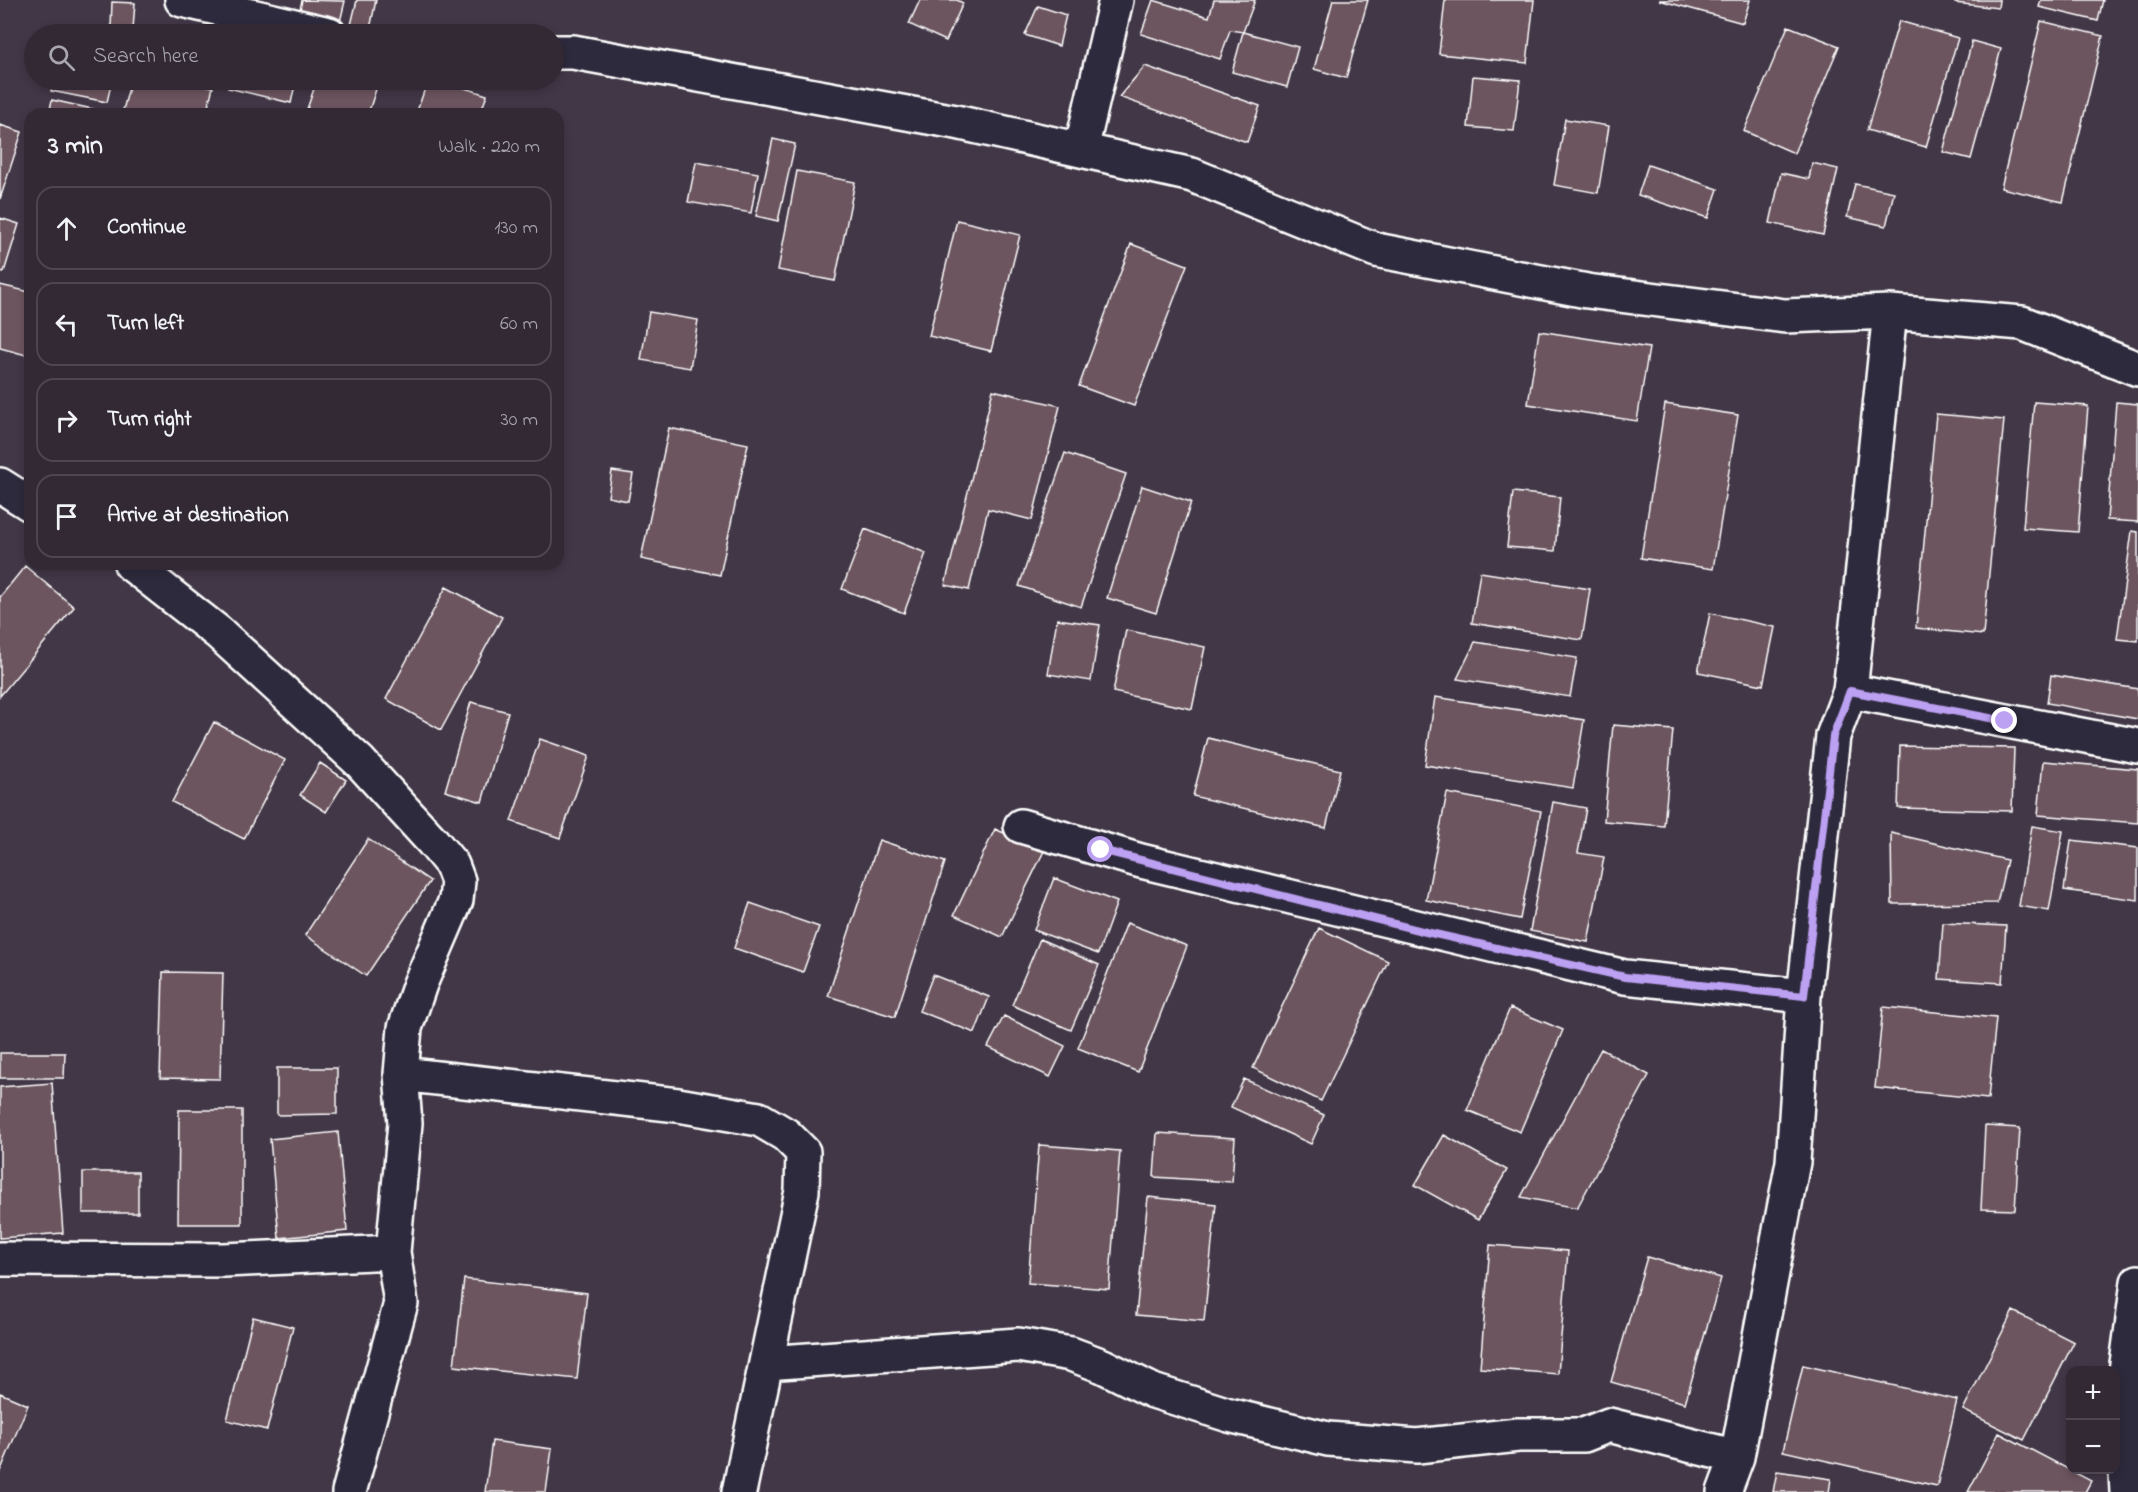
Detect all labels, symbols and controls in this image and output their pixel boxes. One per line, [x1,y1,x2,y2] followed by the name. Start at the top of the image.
[24,24,564,90] search box
[45,41,78,74] icon: search
[93,41,198,73] text: Search here
[48,128,103,166] text: 3 min
[438,133,540,162] text: Walk · 220 m
[50,212,83,245] icon: ahead
[107,212,186,244] text: Continue
[494,214,538,243] text: 130 m
[50,308,83,341] icon: left
[107,308,184,340] text: Turn left
[500,310,538,339] text: 60 m
[50,404,83,437] icon: right
[107,404,192,436] text: Turn right
[501,406,538,435] text: 30 m
[50,500,83,533] icon: arrive
[107,500,289,532] text: Arrive at destination
[1991,707,2017,733] route end
[1087,836,1113,862] route start
[2066,1366,2120,1474] map controls
[2066,1366,2120,1420] button: +
[2066,1420,2120,1474] button: −

